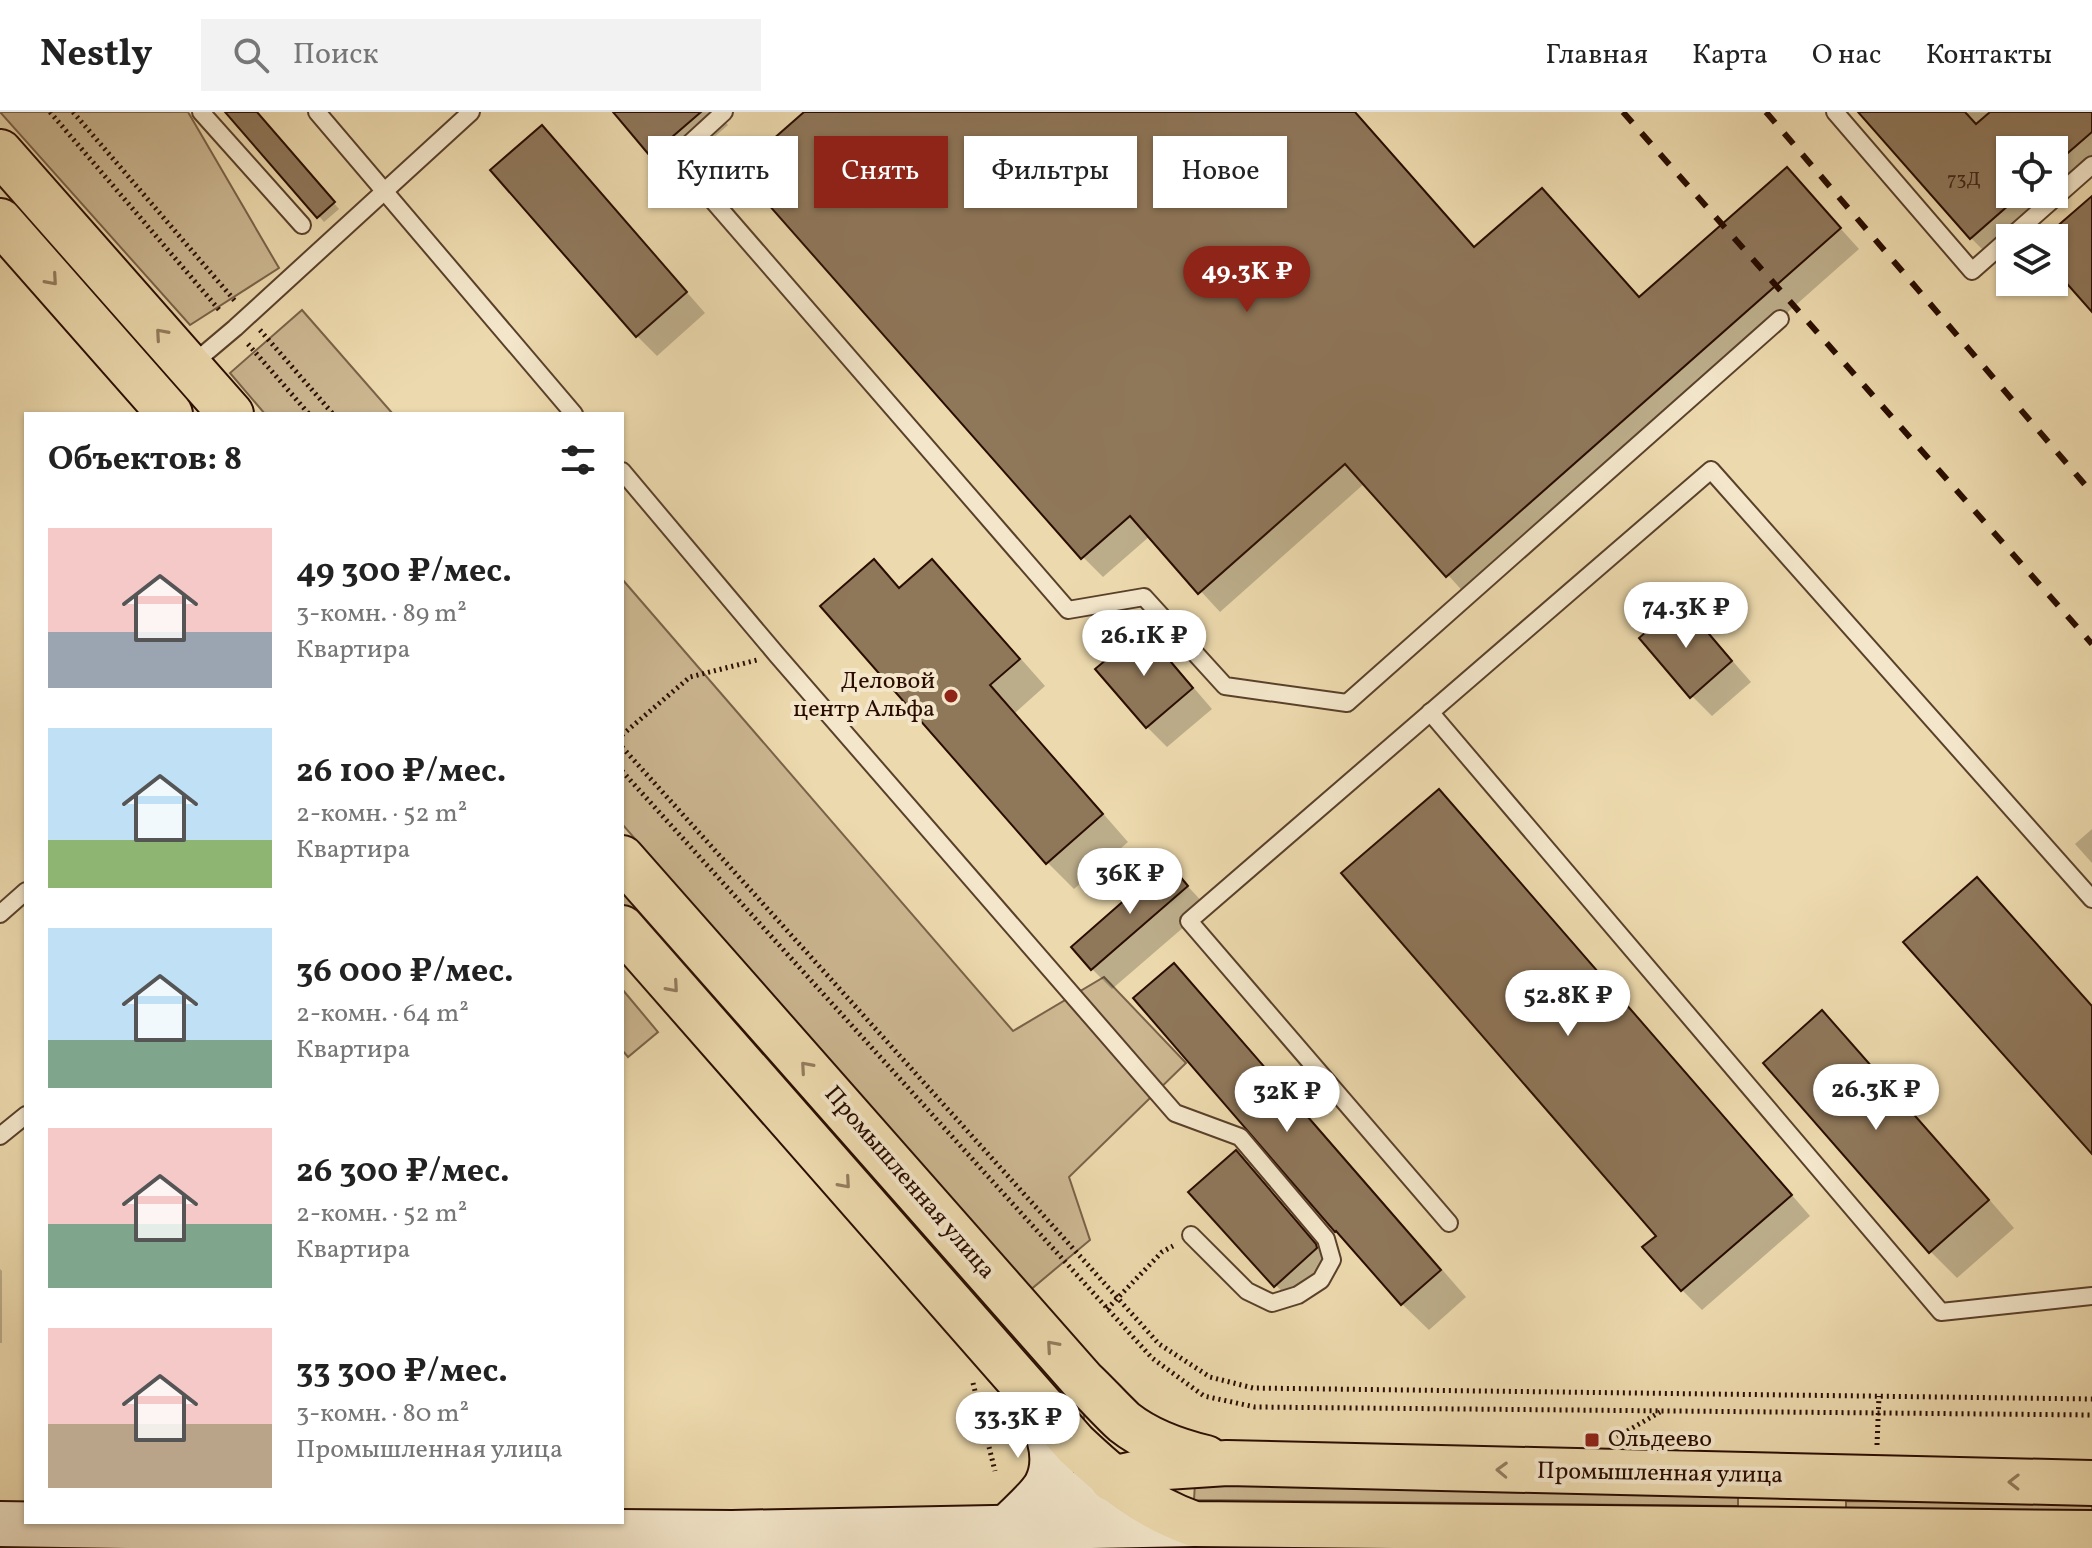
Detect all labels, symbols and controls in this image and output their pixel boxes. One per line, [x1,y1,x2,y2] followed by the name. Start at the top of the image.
[201,19,761,91] search box
[40,29,153,82] text: Nestly
[229,33,273,77] icon: search
[293,34,379,76] text: Поиск
[1546,36,1648,75] text: Главная
[1692,36,1768,75] text: Карта
[1812,36,1882,75] text: О нас
[1926,36,2052,75] text: Контакты
[648,136,798,208] chip: Купить
[814,136,948,208] chip: Снять
[964,136,1137,208] chip: Фильтры
[1153,136,1287,208] chip: Новое
[1996,136,2068,296] map controls
[1996,136,2068,208] button: locate
[1947,166,1981,194] house number: 73Д
[1996,224,2068,296] button: layers
[1173,246,1321,314] pin: 49.3K ₽
[1201,254,1293,290] text: 49.3K ₽
[42,270,56,285] one-way arrow
[156,329,170,344] one-way arrow
[48,437,242,484] text: Объектов: 8
[556,438,600,482] icon: filters
[296,549,512,596] text: 49 300 ₽/мес.
[112,560,208,656] icon: home
[1612,582,1760,650] pin: 74.3K ₽
[1642,590,1730,626] text: 74.3K ₽
[296,596,467,632] text: 3-комн. · 89 m²
[1070,610,1218,678] pin: 26.1K ₽
[1100,618,1188,654] text: 26.1K ₽
[296,632,410,668] text: Квартира
[793,665,935,727] place label: Деловой центр Альфа
[942,687,960,705] marker: Деловой центр Альфа
[296,749,507,796] text: 26 100 ₽/мес.
[112,760,208,856] icon: home
[296,796,467,832] text: 2-комн. · 52 m²
[296,832,410,868] text: Квартира
[1074,848,1186,916] pin: 36K ₽
[1095,856,1165,892] text: 36K ₽
[296,949,514,996] text: 36 000 ₽/мес.
[112,960,208,1056] icon: home
[1494,970,1642,1038] pin: 52.8K ₽
[664,978,678,993] one-way arrow
[1523,978,1613,1014] text: 52.8K ₽
[296,996,469,1032] text: 2-комн. · 64 m²
[296,1032,410,1068] text: Квартира
[801,1061,816,1076] one-way arrow
[1802,1064,1950,1132] pin: 26.3K ₽
[1231,1066,1343,1134] pin: 32K ₽
[1831,1072,1921,1108] text: 26.3K ₽
[1253,1074,1321,1110] text: 32K ₽
[815,1079,1003,1287] street label: Промышленная улица
[296,1149,510,1196] text: 26 300 ₽/мес.
[112,1160,208,1256] icon: home
[835,1173,849,1188] one-way arrow
[296,1196,467,1232] text: 2-комн. · 52 m²
[296,1232,410,1268] text: Квартира
[1047,1340,1062,1355] one-way arrow
[296,1349,508,1396] text: 33 300 ₽/мес.
[112,1360,208,1456] icon: home
[944,1392,1092,1460] pin: 33.3K ₽
[296,1396,469,1432] text: 3-комн. · 80 m²
[974,1400,1062,1436] text: 33.3K ₽
[1608,1423,1712,1457] place label: Ольдеево
[1583,1431,1601,1449] marker: Ольдеево
[296,1432,563,1468] text: Промышленная улица
[1537,1455,1783,1493] street label: Промышленная улица
[1495,1461,1508,1478] one-way arrow
[2007,1473,2020,1490] one-way arrow

